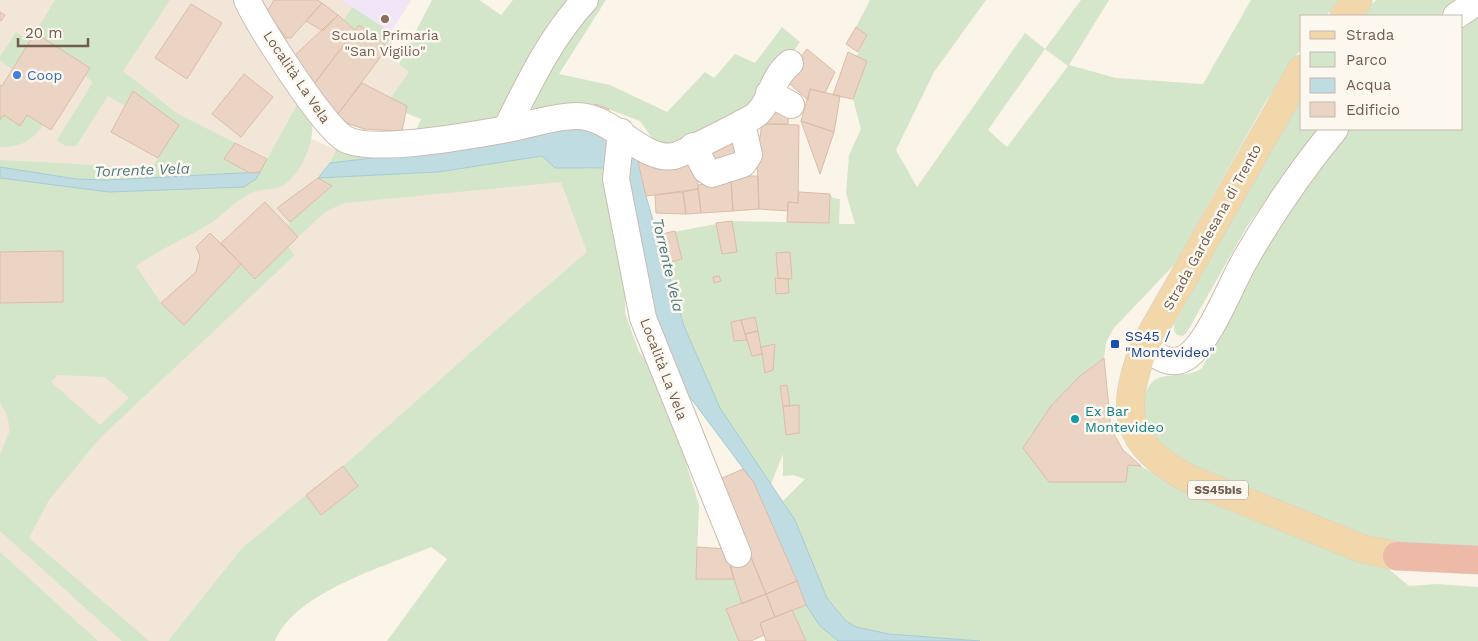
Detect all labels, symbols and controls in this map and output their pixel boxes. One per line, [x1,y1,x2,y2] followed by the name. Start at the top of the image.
[379,13,391,25] marker: Scuola Primaria "San Vigilio"
[18,15,88,47] scale bar
[1300,15,1463,130] legend
[25,24,63,42] text: 20 m
[1346,26,1395,44] text: Strada
[331,27,439,59] place label: Scuola Primaria "San Vigilio"
[260,28,334,126] street label: Località La Vela
[1346,51,1387,69] text: Parco
[27,67,62,83] place label: Coop
[11,69,23,81] marker: Coop
[1346,76,1392,94] text: Acqua
[1346,101,1400,119] text: Edificio
[1160,141,1264,313] street label: Strada Gardesana di Trento
[94,159,190,181] water label: Torrente Vela
[648,216,688,314] water label: Torrente Vela
[637,316,691,422] street label: Località La Vela
[1125,328,1215,360] place label: SS45 / "Montevideo"
[1109,338,1121,350] marker: SS45 / "Montevideo"
[1085,403,1164,435] place label: Ex Bar Montevideo
[1069,413,1081,425] marker: Ex Bar Montevideo
[1188,480,1248,500] road number: SS45bis

